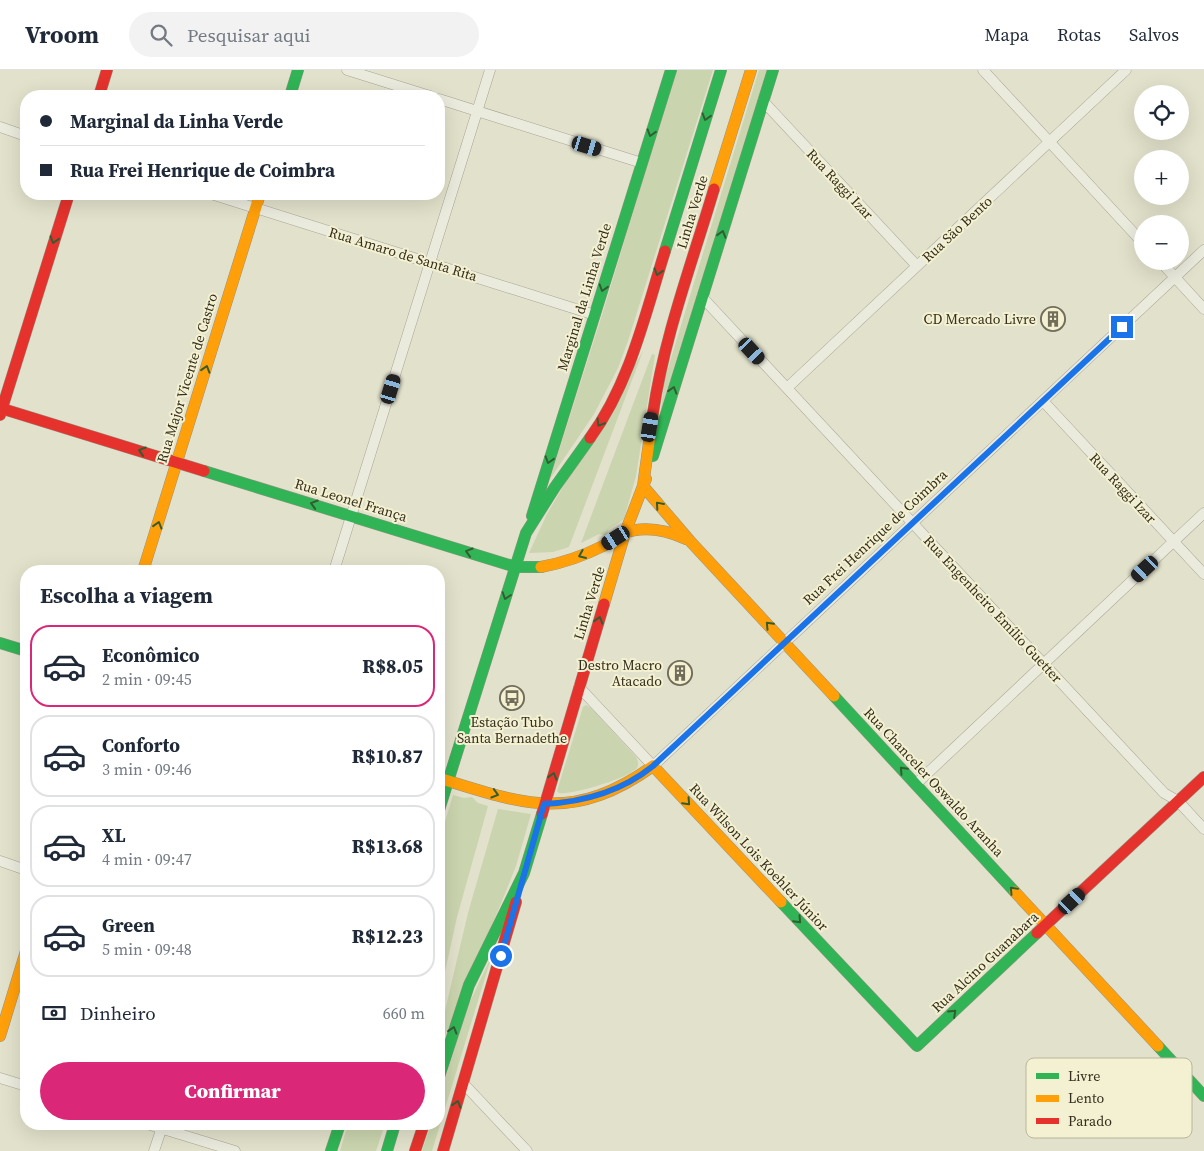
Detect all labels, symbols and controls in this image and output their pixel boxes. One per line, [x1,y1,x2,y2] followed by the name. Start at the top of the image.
[129,12,479,57] search box
[25,18,99,51] text: Vroom
[147,21,175,49] icon: search
[187,22,310,48] text: Pesquisar aqui
[985,22,1029,47] text: Mapa
[1057,22,1101,47] text: Rotas
[1129,22,1179,47] text: Salvos
[1134,85,1189,270] map controls
[1134,85,1189,140] button: locate
[70,108,283,134] text: Marginal da Linha Verde
[702,112,712,120] one-way arrow
[647,129,657,137] one-way arrow
[570,134,603,158] car
[802,144,878,224] street label: Rua Raggi Izar
[1134,150,1189,205] button: +
[70,157,335,183] text: Rua Frei Henrique de Coimbra
[671,173,713,251] street label: Linha Verde
[918,191,997,267] street label: Rua São Bento
[1134,215,1189,270] button: −
[552,221,616,373] street label: Marginal da Linha Verde
[326,222,480,286] street label: Rua Amaro de Santa Rita
[716,231,726,239] one-way arrow
[50,236,60,244] one-way arrow
[654,267,664,275] one-way arrow
[598,284,608,292] one-way arrow
[152,291,222,465] street label: Rua Major Vicente de Castro
[1040,306,1066,332] building icon: CD Mercado Livre
[924,309,1036,329] place label: CD Mercado Livre
[1111,316,1133,338] route end
[736,335,767,367] car
[200,366,210,374] one-way arrow
[379,372,402,406] car
[668,386,678,394] one-way arrow
[640,411,659,443] car
[597,418,607,427] one-way arrow
[138,447,146,457] one-way arrow
[1085,448,1161,528] street label: Rua Raggi Izar
[545,455,555,464] one-way arrow
[798,464,952,609] street label: Rua Frei Henrique de Coimbra
[292,473,411,527] street label: Rua Leonel França
[310,500,318,510] one-way arrow
[656,502,665,511] one-way arrow
[152,521,162,529] one-way arrow
[599,524,632,552] car
[919,531,1067,687] street label: Rua Engenheiro Emílio Guetter
[465,548,474,558] one-way arrow
[578,549,587,560] one-way arrow
[1128,553,1161,585] car
[568,564,610,642] street label: Linha Verde
[40,580,213,610] text: Escolha a viagem
[502,591,512,600] one-way arrow
[593,617,603,625] one-way arrow
[766,621,775,630] one-way arrow
[102,642,200,668] text: Econômico
[42,644,87,689] icon: car
[362,653,423,679] text: R$8.05
[578,655,662,691] place label: Destro Macro Atacado
[667,660,693,686] building icon: Destro Macro Atacado
[102,668,192,690] text: 2 min · 09:45
[499,685,525,711] bus stop icon: Estação Tubo Santa Bernadethe
[859,703,1009,862] street label: Rua Chanceler Oswaldo Aranha
[457,712,567,748] place label: Estação Tubo Santa Bernadethe
[102,732,180,758] text: Conforto
[42,734,87,779] icon: car
[352,743,423,769] text: R$10.87
[102,758,192,780] text: 3 min · 09:46
[900,766,909,775] one-way arrow
[547,772,557,781] one-way arrow
[685,779,833,935] street label: Rua Wilson Lois Koehler Júnior
[490,789,499,799] one-way arrow
[681,796,690,805] one-way arrow
[102,822,125,848] text: XL
[42,824,87,869] icon: car
[352,833,423,859] text: R$13.68
[102,848,192,870] text: 4 min · 09:47
[1055,885,1088,917] car
[1010,886,1019,895] one-way arrow
[927,906,1044,1017] street label: Rua Alcino Guanabara
[102,912,155,938] text: Green
[42,914,87,959] icon: car
[792,914,801,923] one-way arrow
[352,923,423,949] text: R$12.23
[102,938,192,960] text: 5 min · 09:48
[490,945,512,967] route start
[40,999,68,1027] icon: cash
[80,1000,156,1026] text: Dinheiro
[383,1002,425,1024] text: 660 m
[947,1010,956,1019] one-way arrow
[448,1027,458,1035] one-way arrow
[1026,1058,1192,1138] legend
[40,1062,425,1120] button: Confirmar
[1068,1066,1100,1086] text: Livre
[1068,1088,1104,1108] text: Lento
[451,1101,461,1109] one-way arrow
[1068,1111,1112,1131] text: Parado

